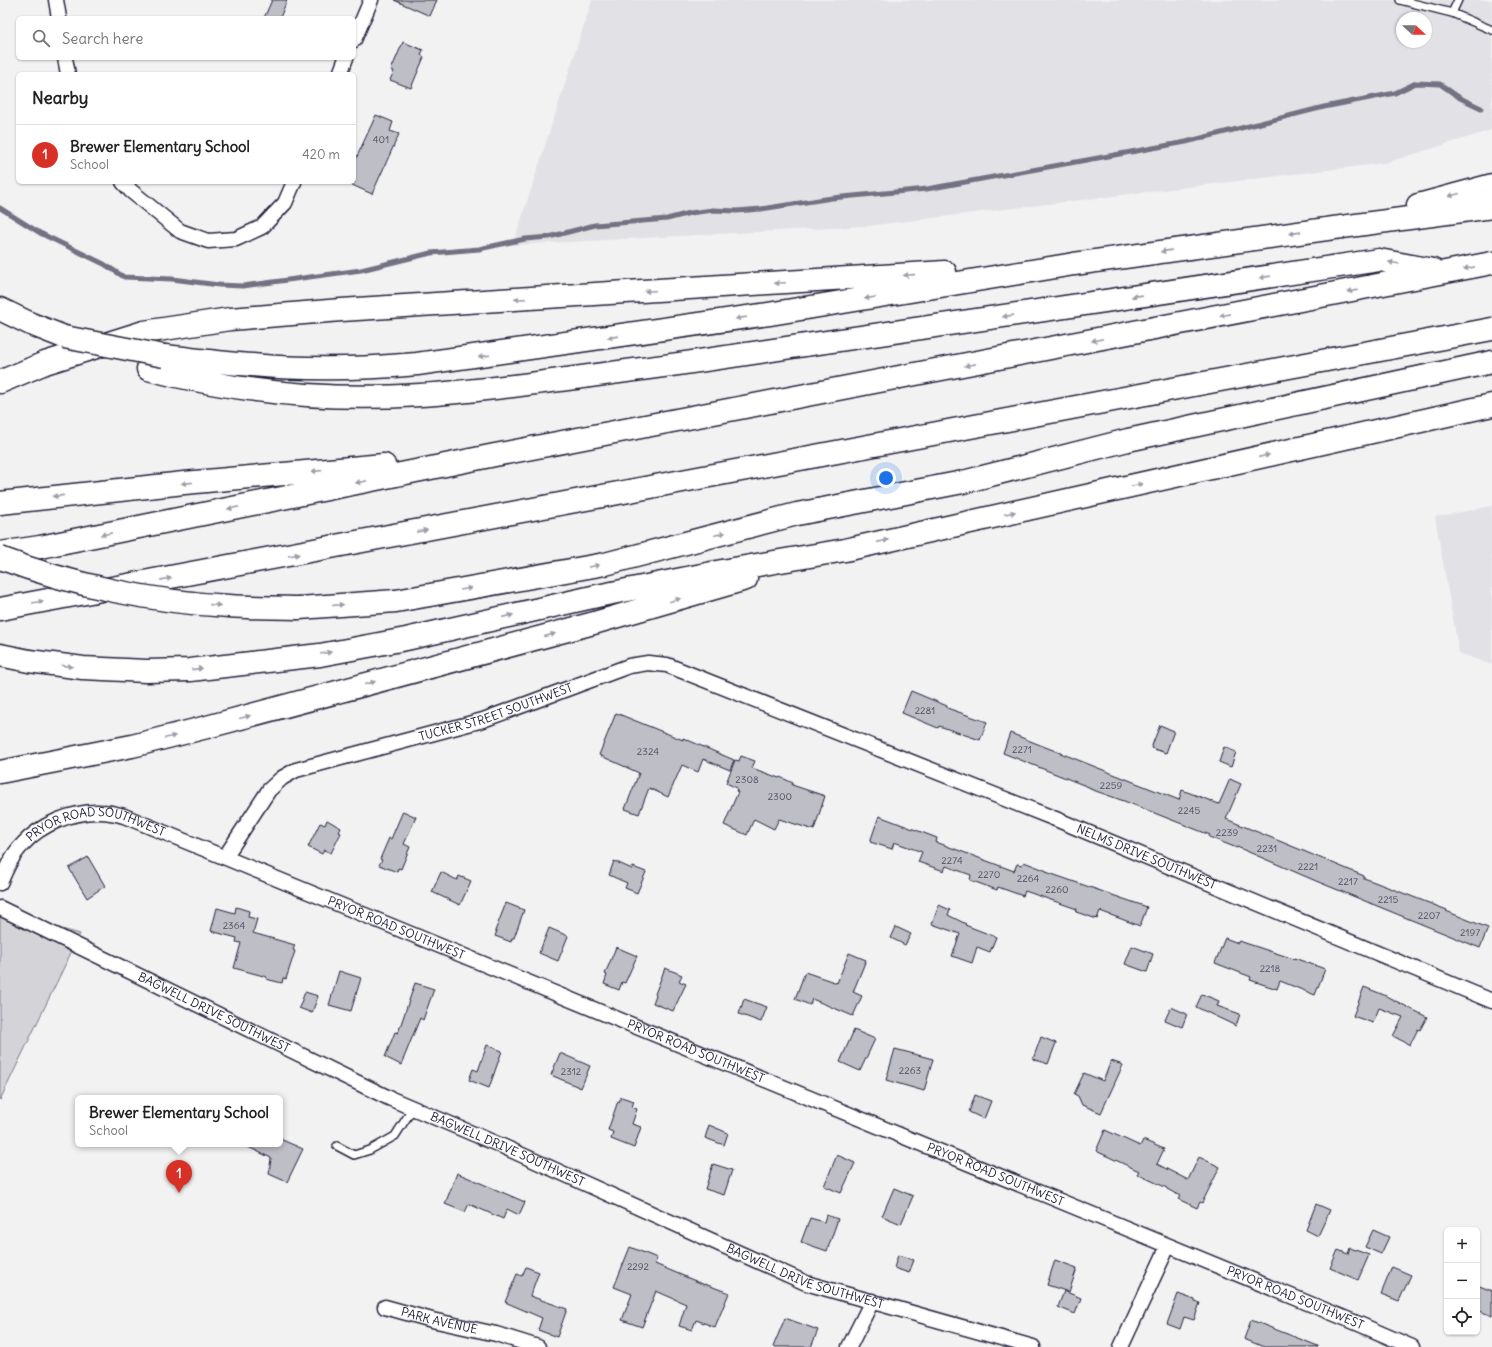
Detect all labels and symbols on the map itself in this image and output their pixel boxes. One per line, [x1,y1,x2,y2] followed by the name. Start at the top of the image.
[1396,12,1432,48] north arrow
[373,133,389,146] house number: 401
[1448,193,1461,199] one-way arrow
[1289,230,1301,236] one-way arrow
[1160,248,1172,254] one-way arrow
[1388,260,1400,266] one-way arrow
[1463,265,1475,271] one-way arrow
[903,271,915,278] one-way arrow
[1259,274,1271,280] one-way arrow
[774,280,786,287] one-way arrow
[644,288,656,295] one-way arrow
[1346,288,1359,294] one-way arrow
[1131,293,1143,299] one-way arrow
[864,295,876,301] one-way arrow
[514,296,526,303] one-way arrow
[1002,313,1014,319] one-way arrow
[1219,313,1231,319] one-way arrow
[735,315,747,321] one-way arrow
[607,334,619,340] one-way arrow
[1091,338,1103,344] one-way arrow
[478,353,490,359] one-way arrow
[964,362,976,368] one-way arrow
[1257,453,1270,459] one-way arrow
[311,468,323,475] one-way arrow
[876,468,896,488] your location
[181,480,193,486] one-way arrow
[354,480,367,486] one-way arrow
[1131,481,1143,487] one-way arrow
[52,493,64,499] one-way arrow
[227,505,239,511] one-way arrow
[1004,509,1016,515] one-way arrow
[416,528,428,534] one-way arrow
[100,531,112,537] one-way arrow
[715,531,727,537] one-way arrow
[877,538,889,544] one-way arrow
[288,552,300,558] one-way arrow
[588,562,601,568] one-way arrow
[160,576,172,582] one-way arrow
[460,586,473,592] one-way arrow
[669,597,681,603] one-way arrow
[32,599,44,605] one-way arrow
[209,602,221,609] one-way arrow
[332,602,344,609] one-way arrow
[502,613,515,619] one-way arrow
[544,632,556,638] one-way arrow
[320,650,332,656] one-way arrow
[61,663,73,669] one-way arrow
[191,666,203,672] one-way arrow
[364,680,377,686] one-way arrow
[417,680,575,744] street label: TUCKER STREET SOUTHWEST
[915,704,935,717] house number: 2281
[239,714,251,720] one-way arrow
[164,733,176,739] one-way arrow
[1012,743,1032,756] house number: 2271
[637,745,659,758] house number: 2324
[735,773,759,786] house number: 2308
[1100,779,1122,792] house number: 2259
[768,790,792,803] house number: 2300
[23,804,168,844] text: PRYOR ROAD SOUTHWEST
[1178,804,1200,817] house number: 2245
[1075,821,1219,892] street label: NELMS DRIVE SOUTHWEST
[1216,826,1238,839] house number: 2239
[23,828,171,850] street label: PRYOR ROAD SOUTHWEST
[1257,842,1277,855] house number: 2231
[941,854,963,867] house number: 2274
[1298,860,1318,873] house number: 2221
[978,868,1000,881] house number: 2270
[1017,872,1039,885] house number: 2264
[1338,875,1358,888] house number: 2217
[1045,883,1069,896] house number: 2260
[326,893,467,962] street label: PRYOR ROAD SOUTHWEST
[1378,893,1399,906] house number: 2215
[1418,909,1440,922] house number: 2207
[223,919,246,932] house number: 2364
[1460,926,1480,939] house number: 2197
[1260,962,1281,975] house number: 2218
[136,969,292,1055] street label: BAGWELL DRIVE SOUTHWEST
[625,1016,767,1086] street label: PRYOR ROAD SOUTHWEST
[899,1064,922,1077] house number: 2263
[561,1065,582,1078] house number: 2312
[428,1108,587,1189] street label: BAGWELL DRIVE SOUTHWEST
[925,1139,1066,1209] street label: PRYOR ROAD SOUTHWEST
[166,1160,192,1193] pin: 1
[724,1240,886,1312] street label: BAGWELL DRIVE SOUTHWEST
[627,1260,650,1273] house number: 2292
[1224,1262,1366,1332] street label: PRYOR ROAD SOUTHWEST
[400,1304,479,1337] street label: PARK AVENUE

